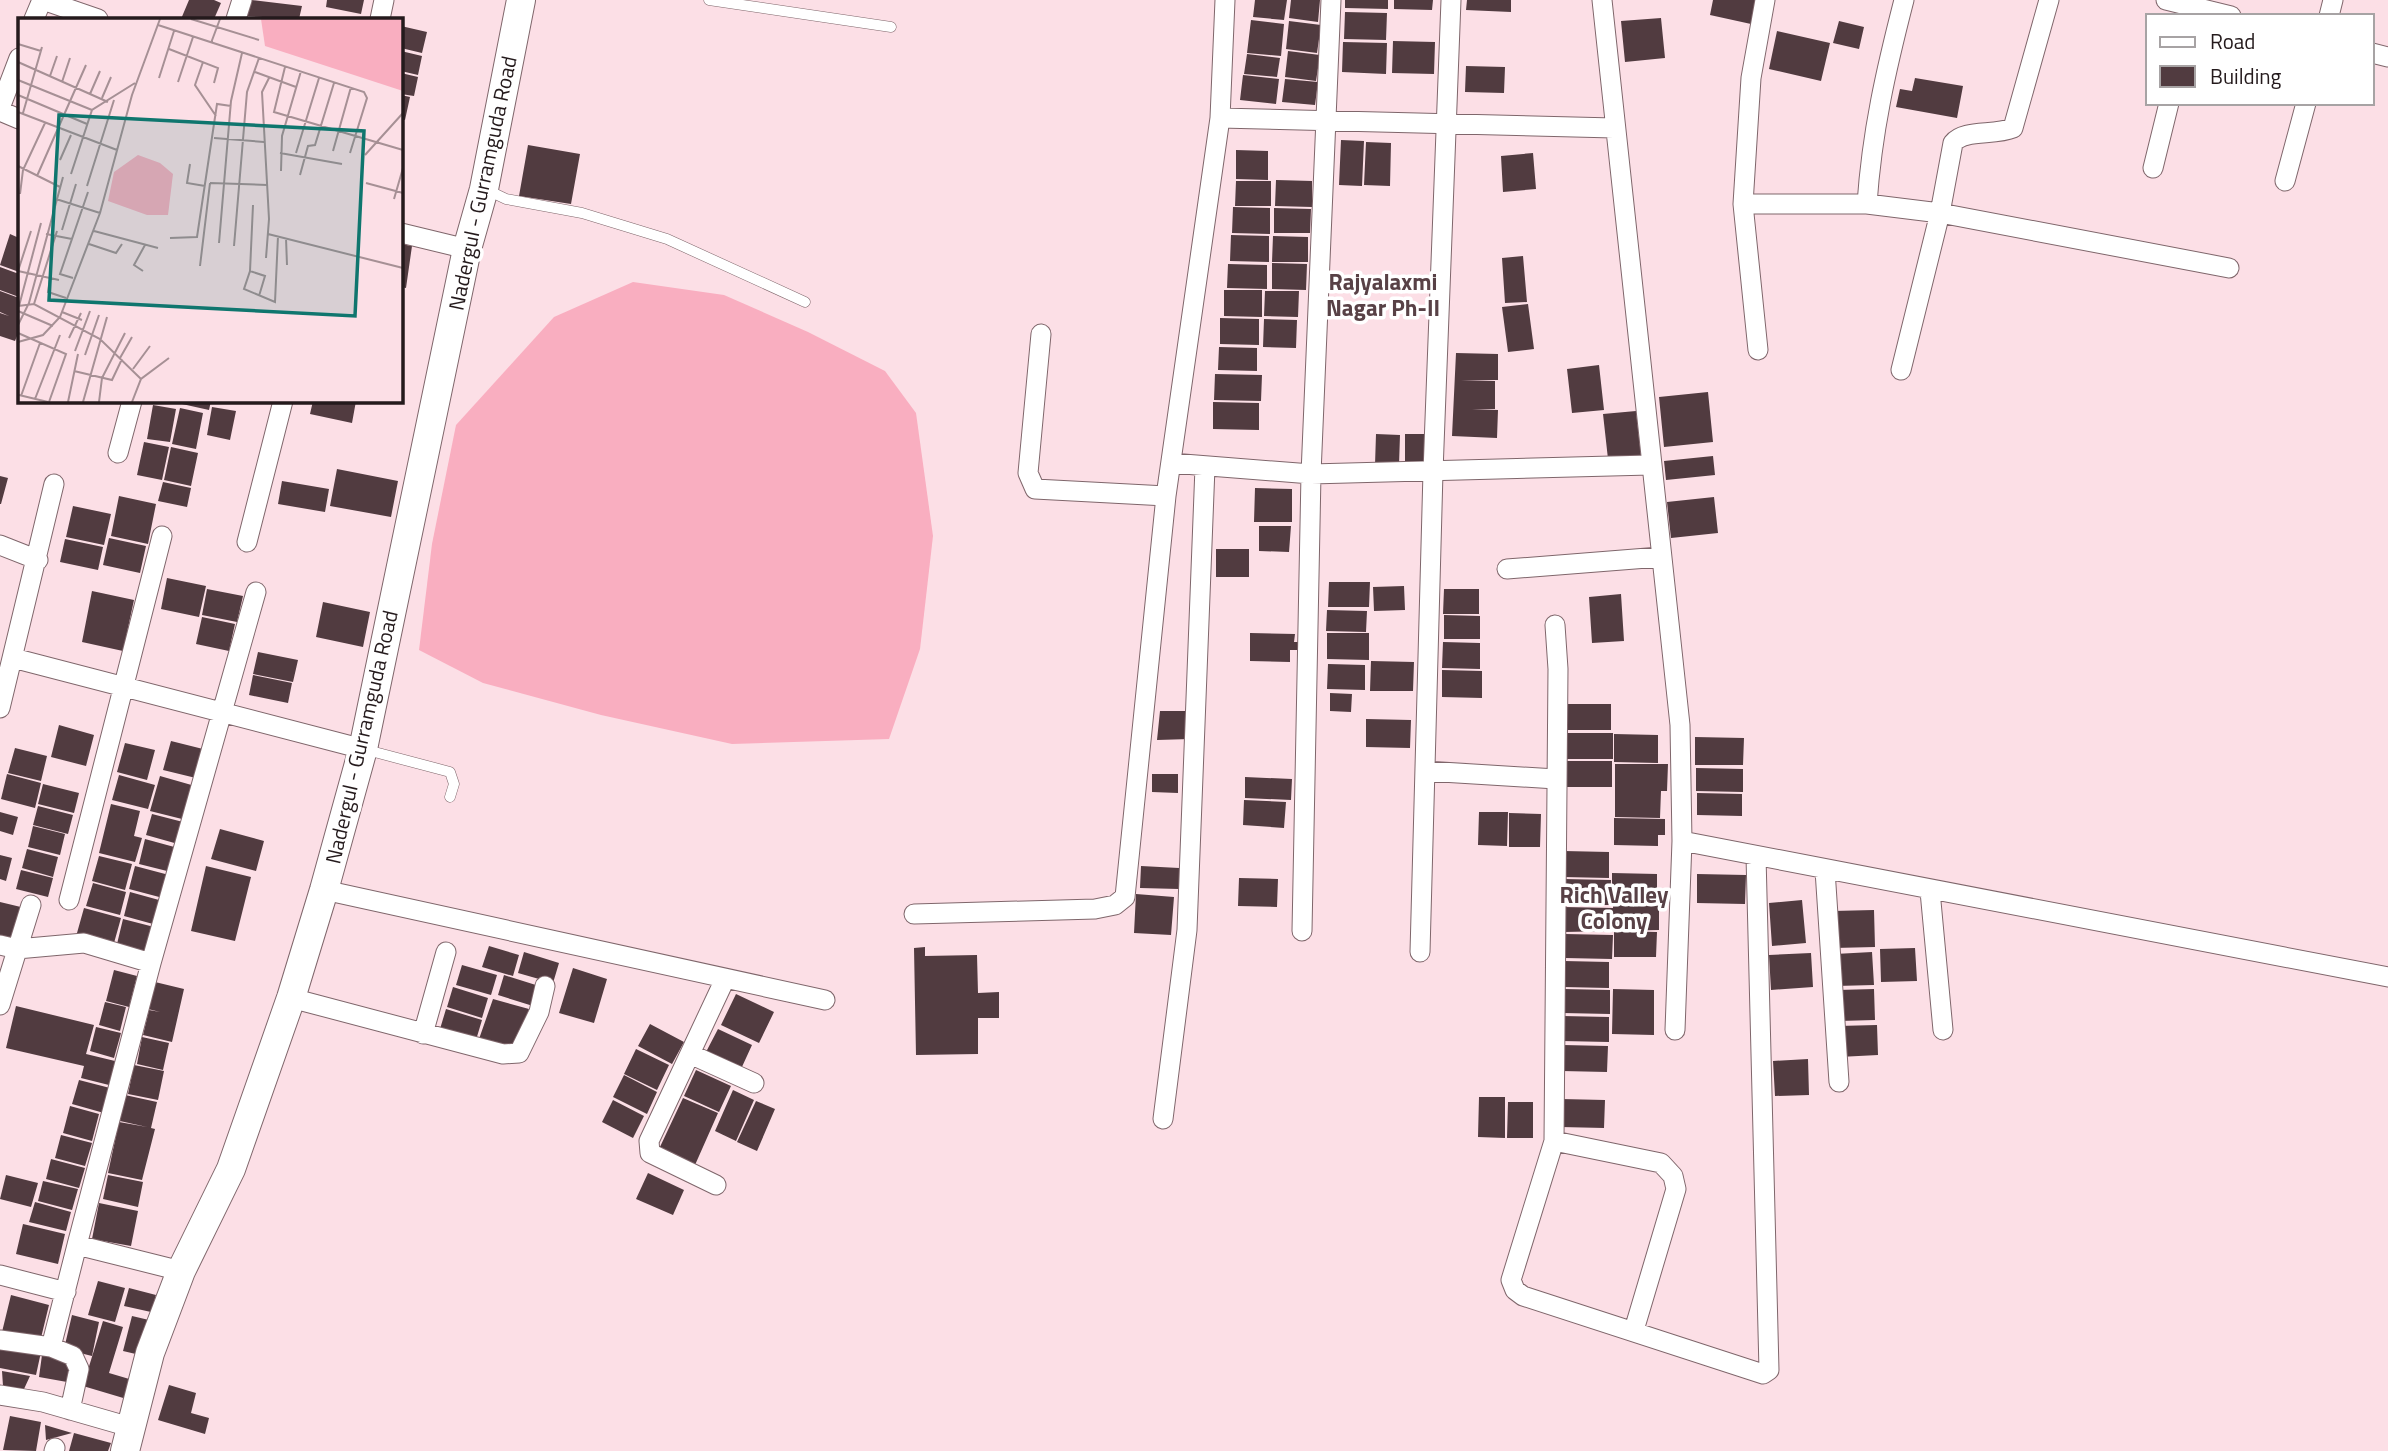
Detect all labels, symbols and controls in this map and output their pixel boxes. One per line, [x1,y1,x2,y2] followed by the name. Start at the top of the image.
[2146,14,2374,105] legend
[18,18,402,402] inset map
[2210,25,2255,57] text: Road
[439,53,525,313] street label: Nadergul - Gurramguda Road
[2210,60,2282,92] text: Building
[1326,264,1440,325] district label: Rajyalaxmi Nagar Ph-II
[316,607,406,867] street label: Nadergul - Gurramguda Road
[1560,877,1669,938] district label: Rich Valley Colony

